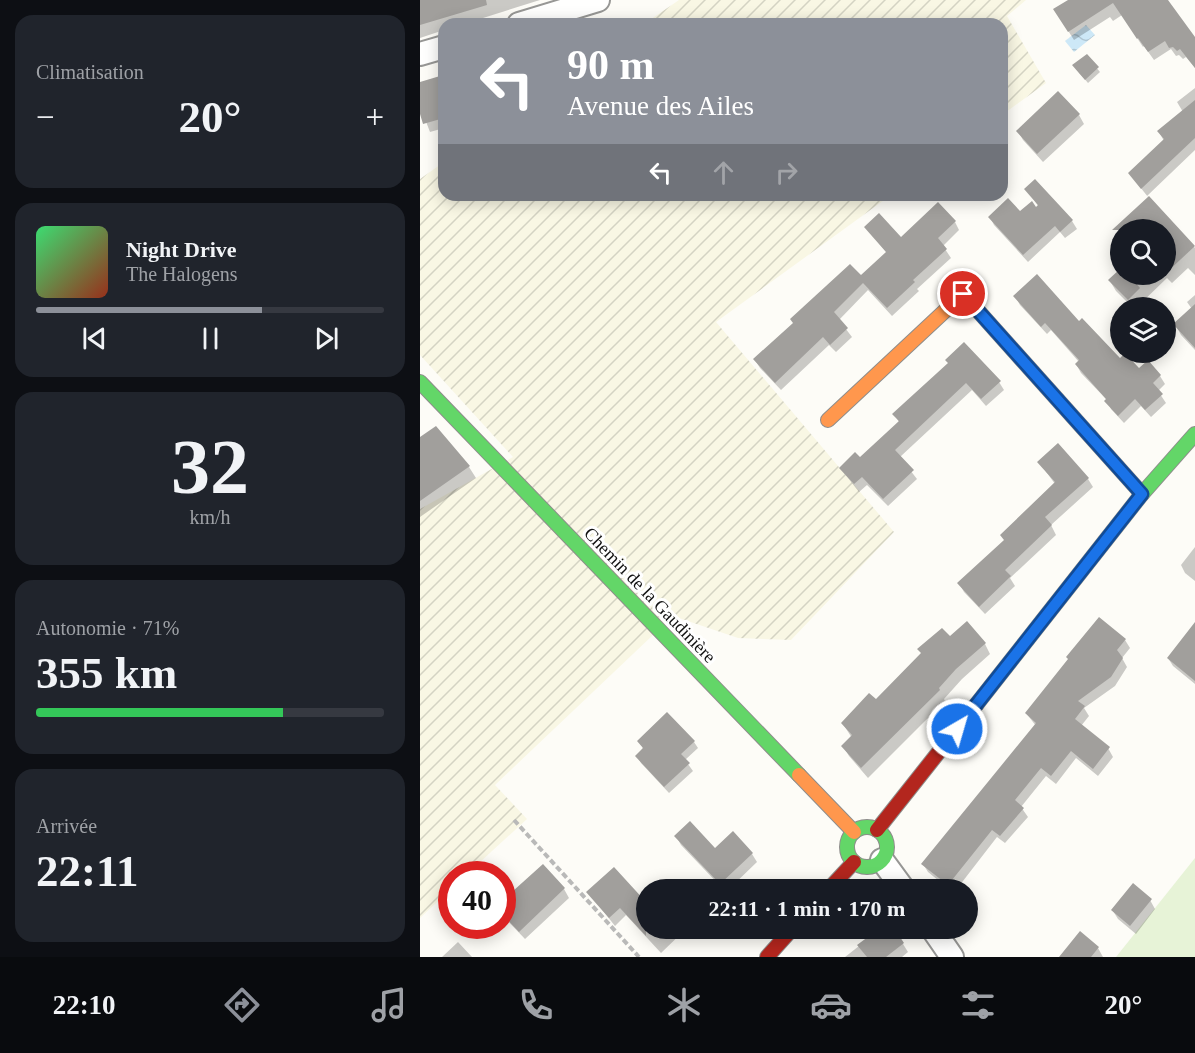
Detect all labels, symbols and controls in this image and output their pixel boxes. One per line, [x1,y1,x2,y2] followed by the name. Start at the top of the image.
[468,42,546,120] icon: left
[567,42,655,88] text: 90 m
[36,61,144,83] text: Climatisation
[567,91,754,121] text: Avenue des Ailes
[179,92,242,142] text: 20°
[36,99,55,135] text: −
[365,99,384,135] text: +
[644,156,677,189] icon: left
[707,156,740,189] icon: ahead
[770,156,803,189] icon: right
[1110,219,1176,363] map controls
[1110,219,1176,285] button: search
[126,237,237,262] text: Night Drive
[126,263,238,285] text: The Halogens
[937,268,988,319] pin
[946,277,979,310] icon: arrive
[1110,297,1176,363] button: layers
[78,322,111,355] icon: previous
[194,322,227,355] icon: pause
[310,322,343,355] icon: next
[171,423,249,510] text: 32
[189,506,231,528] text: km/h
[580,523,720,667] street label: Chemin de la Gaudinière
[36,617,179,639] text: Autonomie · 71%
[36,648,177,698] text: 355 km
[925,697,989,761] position arrow
[36,815,97,837] text: Arrivée
[36,846,139,896] text: 22:11
[438,861,516,939] speed limit sign: 40
[709,896,905,921] text: 22:11 · 1 min · 170 m
[221,984,263,1026] icon: directions
[368,984,410,1026] icon: music
[515,984,557,1026] icon: phone
[663,984,705,1026] icon: climate
[810,984,852,1026] icon: car
[957,984,999,1026] icon: filters
[53,990,116,1020] text: 22:10
[1104,990,1142,1020] text: 20°

